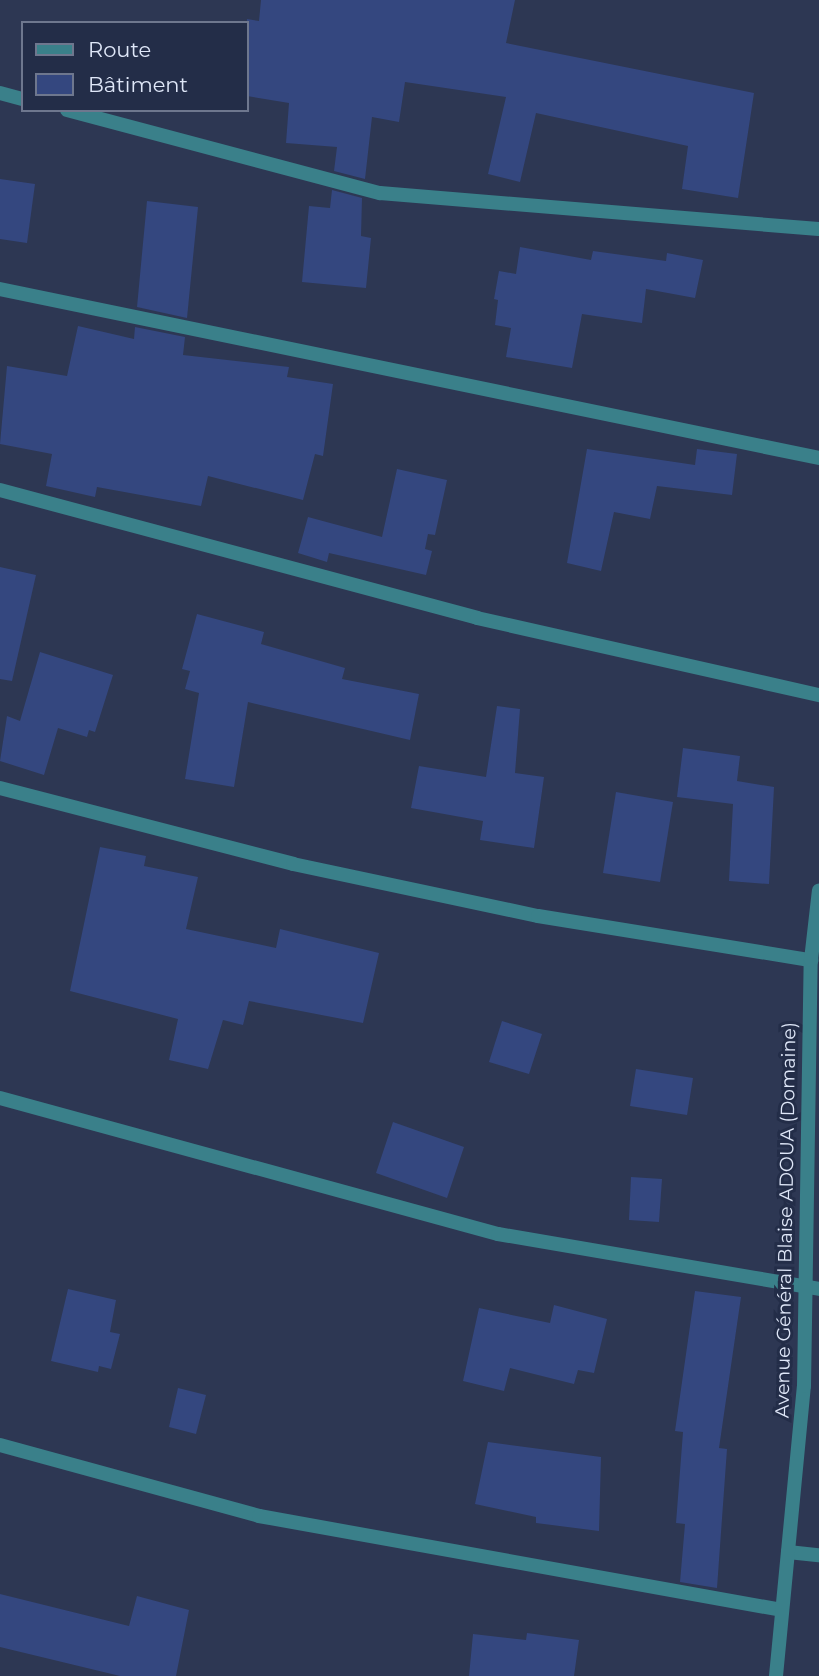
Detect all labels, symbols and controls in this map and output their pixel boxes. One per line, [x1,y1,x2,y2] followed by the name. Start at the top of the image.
[21,21,248,112] legend
[88,37,151,62] text: Route
[88,72,188,97] text: Bâtiment
[771,1022,801,1418] street label: Avenue Général Blaise ADOUA (Domaine)

